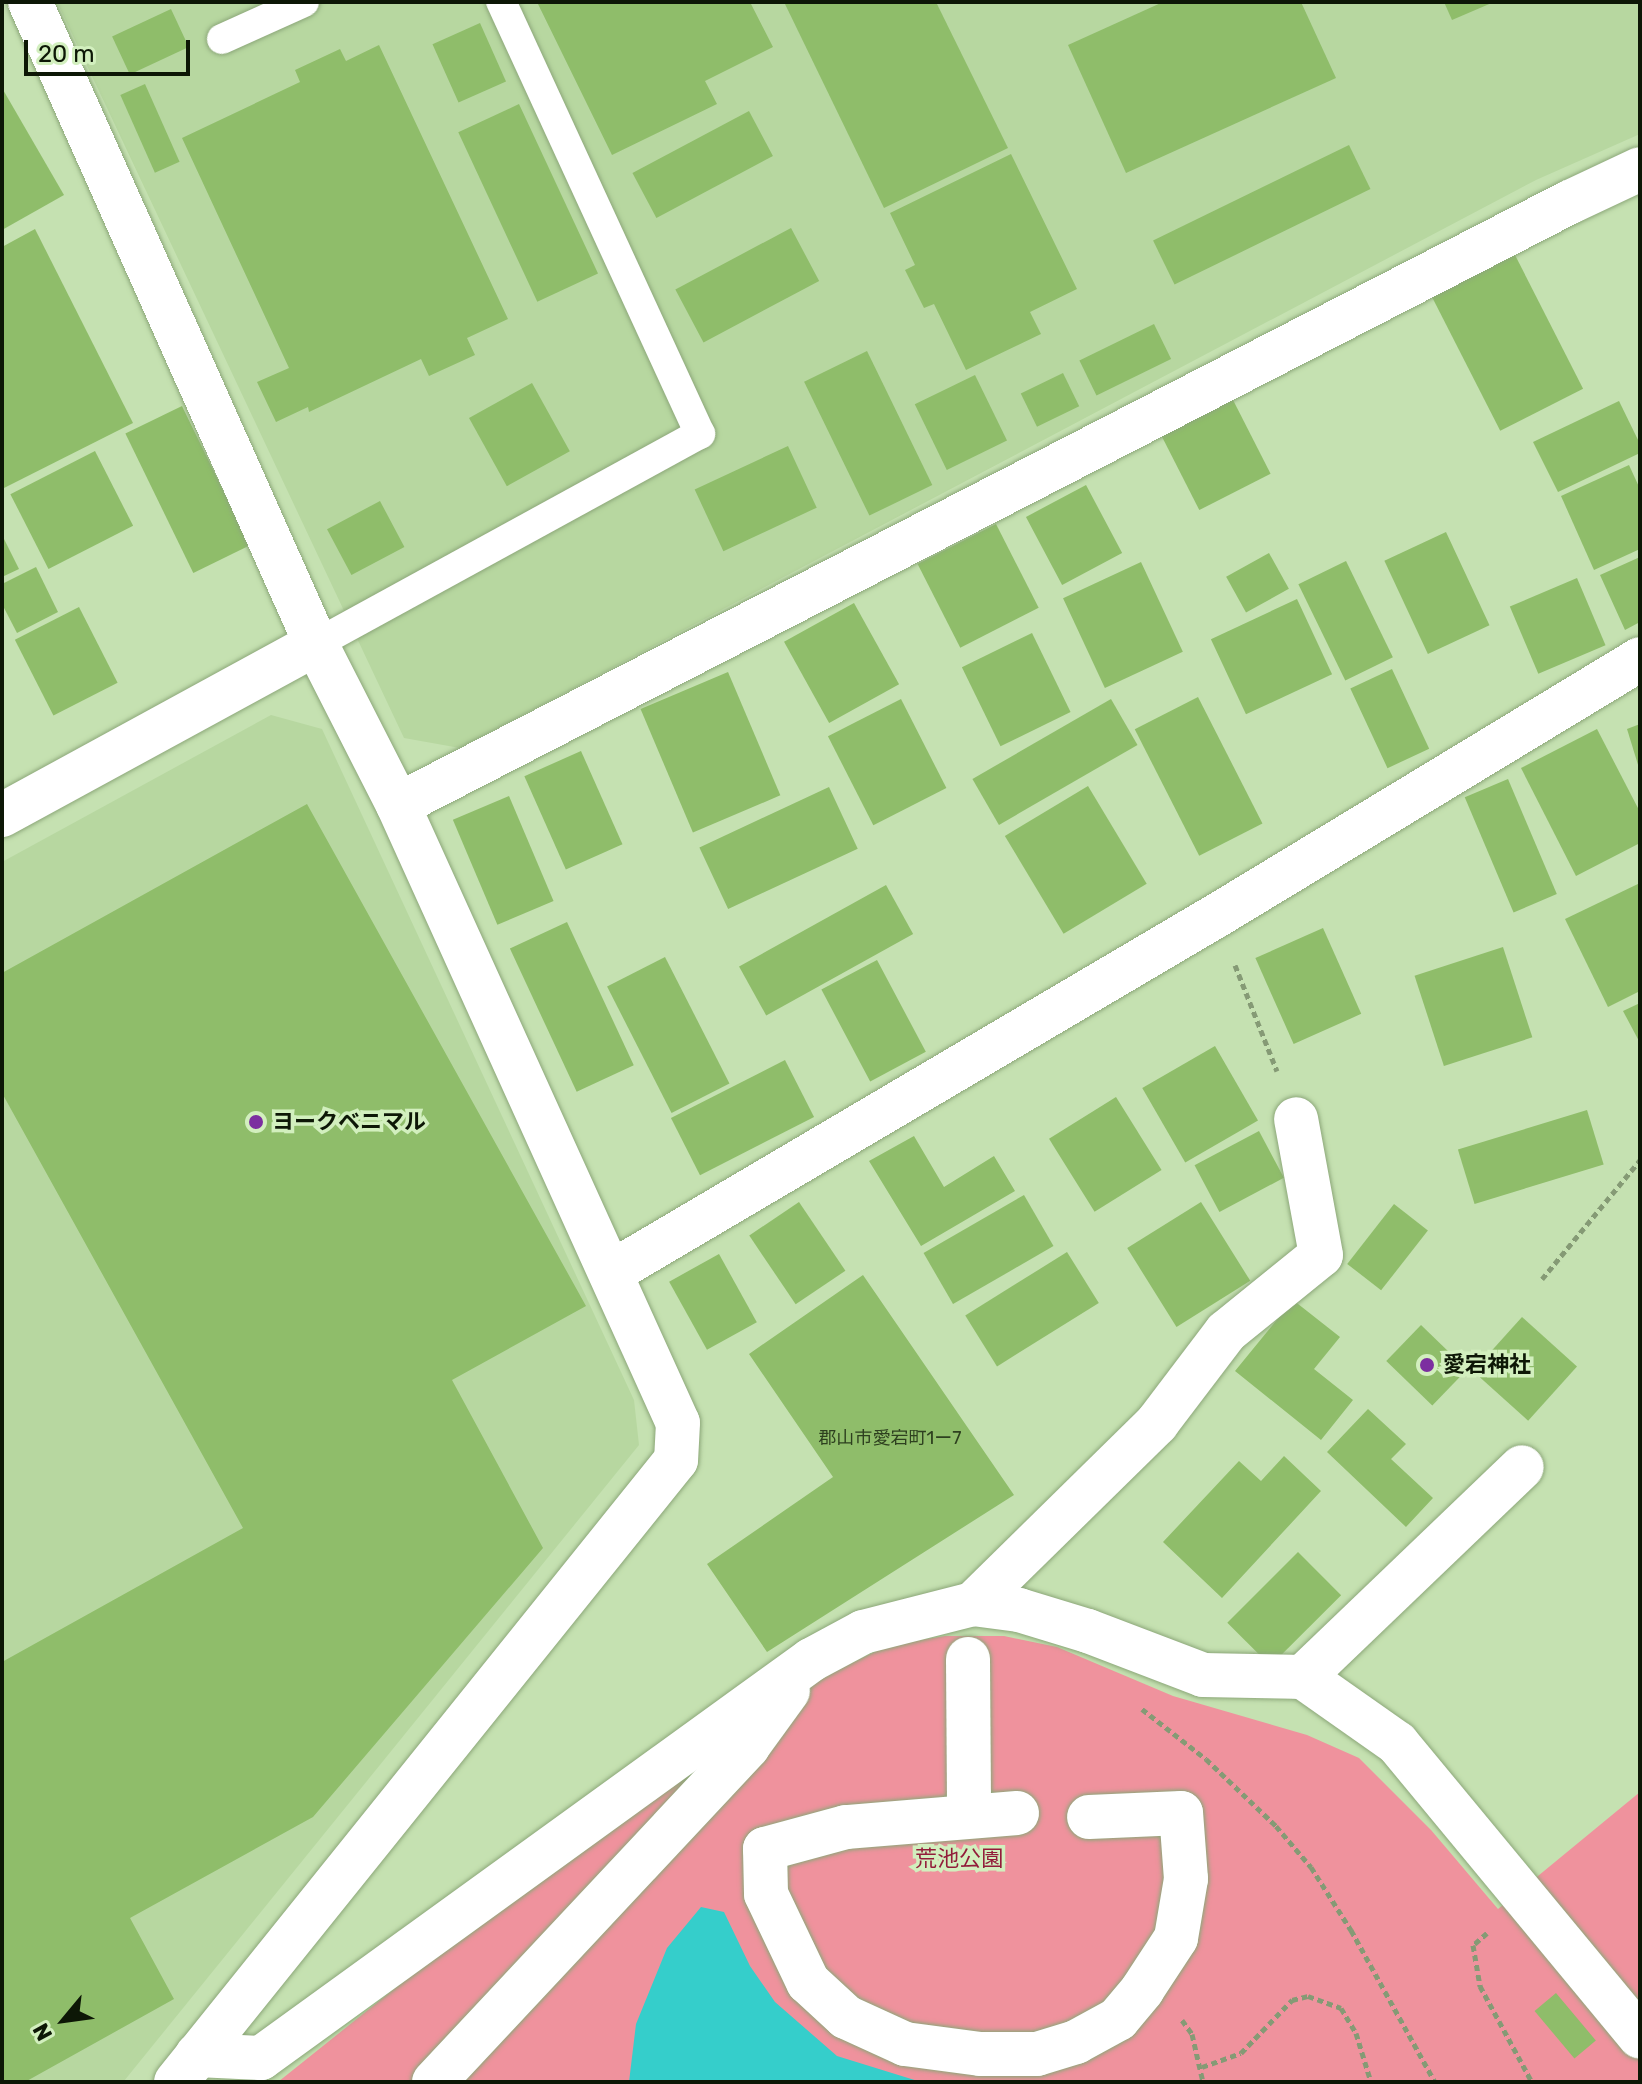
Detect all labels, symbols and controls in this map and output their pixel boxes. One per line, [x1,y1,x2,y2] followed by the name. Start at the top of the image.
[28,24,194,74] scale bar
[38,40,95,68] text: 20 m
[272,1109,426,1135] place label: ヨークベニマル
[247,1113,265,1131] marker: ヨークベニマル
[1443,1352,1531,1378] place label: 愛宕神社
[1418,1356,1436,1374] marker: 愛宕神社
[819,1427,961,1449] house number: 郡山市愛宕町1ー7
[915,1846,1003,1872] park label: 荒池公園
[24,1980,104,2060] north arrow
[27,2018,58,2045] text: N

